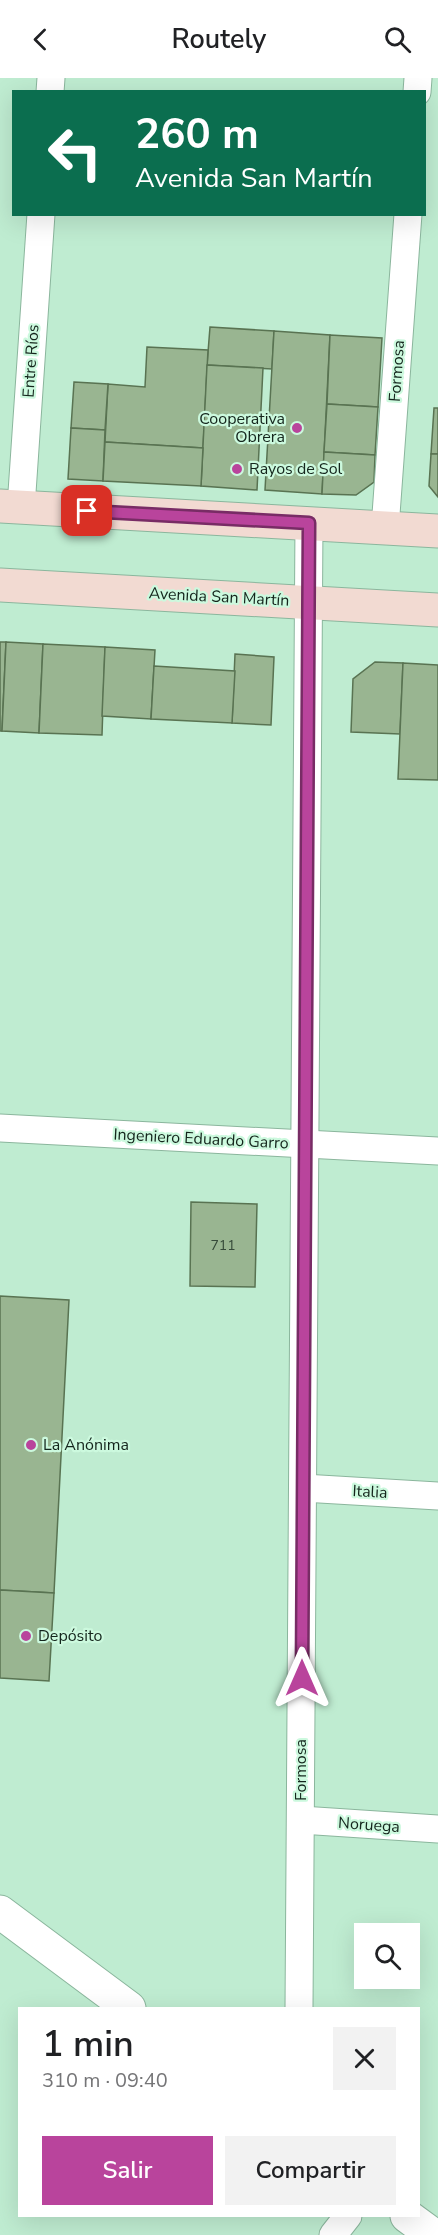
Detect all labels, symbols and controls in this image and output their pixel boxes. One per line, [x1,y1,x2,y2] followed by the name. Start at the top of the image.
[172,21,266,58] text: Routely
[24,23,57,56] icon: back
[381,23,414,56] icon: search
[135,106,259,163] text: 260 m
[36,114,114,192] icon: left
[135,160,373,197] text: Avenida San Martín
[17,324,45,398] street label: Entre Ríos
[384,339,410,403] street label: Formosa
[199,408,285,448] place label: Cooperativa Obrera
[290,421,304,435] marker: Cooperativa Obrera
[249,458,343,480] place label: Rayos de Sol
[230,462,244,476] marker: Rayos de Sol
[61,485,112,536] pin
[70,494,103,527] icon: arrive
[148,582,290,612] street label: Avenida San Martín
[113,1123,289,1155] street label: Ingeniero Eduardo Garro
[210,1236,236,1255] house number: 711
[43,1434,129,1456] place label: La Anónima
[24,1438,38,1452] marker: La Anónima
[352,1480,388,1504] street label: Italia
[38,1625,103,1647] place label: Depósito
[19,1629,33,1643] marker: Depósito
[270,1646,334,1710] position arrow
[290,1739,312,1801] street label: Formosa
[337,1812,401,1838] street label: Noruega
[354,1923,420,1989] map controls
[354,1923,420,1989] button: search
[42,2020,134,2069] text: 1 min
[333,2027,396,2090] button: close
[42,2067,168,2094] text: 310 m · 09:40
[42,2136,213,2205] button: Salir
[225,2136,396,2205] button: Compartir

